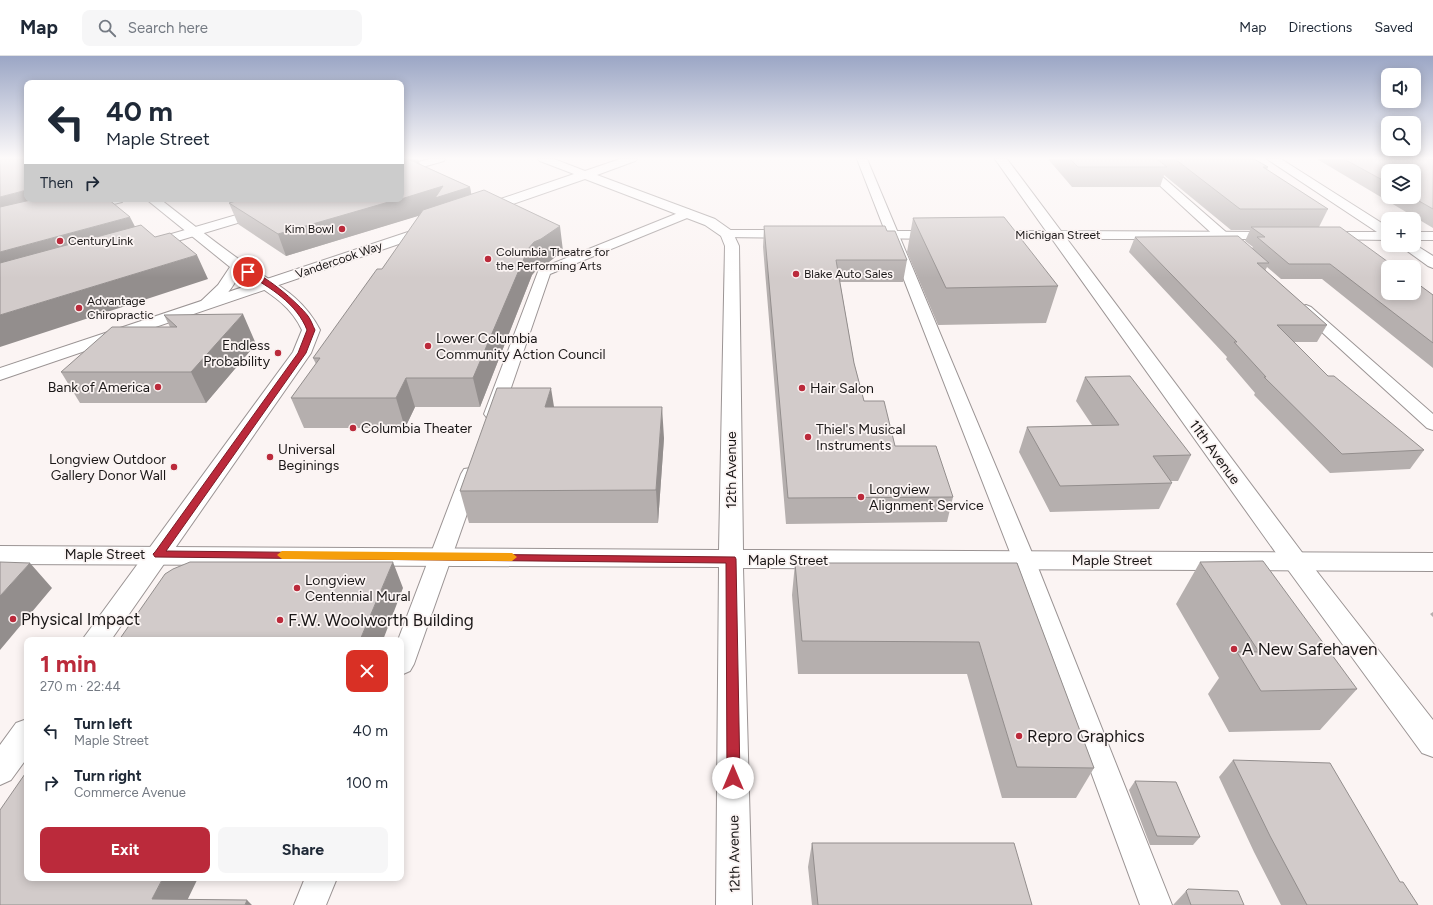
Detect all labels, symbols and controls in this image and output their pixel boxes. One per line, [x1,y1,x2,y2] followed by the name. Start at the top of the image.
[82,10,362,46] search box
[20,16,58,39] text: Map
[96,17,118,39] icon: search
[128,19,208,37] text: Search here
[1239,19,1267,36] text: Map
[1289,19,1352,36] text: Directions
[1374,19,1413,36] text: Saved
[1381,68,1421,300] map controls
[1381,68,1421,108] button: sound
[106,94,173,128] text: 40 m
[40,96,92,148] icon: left
[1381,116,1421,156] button: search
[106,128,210,150] text: Maple Street
[1381,164,1421,204] button: layers
[81,172,103,194] icon: right
[40,174,73,192] text: Then
[1381,212,1421,252] button: +
[285,222,334,236] place label: Kim Bowl
[337,224,347,234] marker: Kim Bowl
[1015,228,1101,242] street label: Michigan Street
[68,234,133,248] place label: CenturyLink
[55,236,65,246] marker: CenturyLink
[294,238,385,281] street label: Vandercook Way
[496,245,610,273] place label: Columbia Theatre for the Performing Arts
[483,254,493,264] marker: Columbia Theatre for the Performing Arts
[231,255,265,289] pin
[1381,260,1421,300] button: −
[237,261,259,283] icon: arrive
[804,267,893,281] place label: Blake Auto Sales
[791,269,801,279] marker: Blake Auto Sales
[87,294,154,322] place label: Advantage Chiropractic
[74,303,84,313] marker: Advantage Chiropractic
[436,330,606,363] place label: Lower Columbia Community Action Council
[203,337,271,370] place label: Endless Probability
[423,341,433,351] marker: Lower Columbia Community Action Council
[273,348,283,358] marker: Endless Probability
[48,379,150,396] place label: Bank of America
[810,380,874,397] place label: Hair Salon
[153,382,163,392] marker: Bank of America
[797,383,807,393] marker: Hair Salon
[1186,417,1244,488] street label: 11th Avenue
[361,420,472,437] place label: Columbia Theater
[816,421,906,454] place label: Thiel's Musical Instruments
[348,423,358,433] marker: Columbia Theater
[723,431,740,509] street label: 12th Avenue
[803,432,813,442] marker: Thiel's Musical Instruments
[278,441,339,474] place label: Universal Beginings
[49,451,166,484] place label: Longview Outdoor Gallery Donor Wall
[265,452,275,462] marker: Universal Beginings
[169,462,179,472] marker: Longview Outdoor Gallery Donor Wall
[869,481,984,514] place label: Longview Alignment Service
[856,492,866,502] marker: Longview Alignment Service
[65,546,145,563] street label: Maple Street
[748,552,828,569] street label: Maple Street
[1072,552,1152,569] street label: Maple Street
[305,572,411,605] place label: Longview Centennial Mural
[292,583,302,593] marker: Longview Centennial Mural
[21,609,140,629] place label: Physical Impact
[288,610,474,630] place label: F.W. Woolworth Building
[8,614,18,624] marker: Physical Impact
[275,615,285,625] marker: F.W. Woolworth Building
[1242,639,1378,659] place label: A New Safehaven
[1229,644,1239,654] marker: A New Safehaven
[40,649,97,678] text: 1 min
[346,650,388,692] button: close
[40,679,121,694] text: 270 m · 22:44
[74,715,132,733] text: Turn left
[40,720,62,742] icon: left
[353,722,388,740] text: 40 m
[1027,726,1145,746] place label: Repro Graphics
[1014,731,1024,741] marker: Repro Graphics
[74,733,149,748] text: Maple Street
[712,757,754,799] position arrow
[74,767,142,785] text: Turn right
[40,772,62,794] icon: right
[346,774,388,792] text: 100 m
[74,785,186,800] text: Commerce Avenue
[725,815,744,893] street label: 12th Avenue
[40,827,210,873] button: Exit
[218,827,388,873] button: Share

